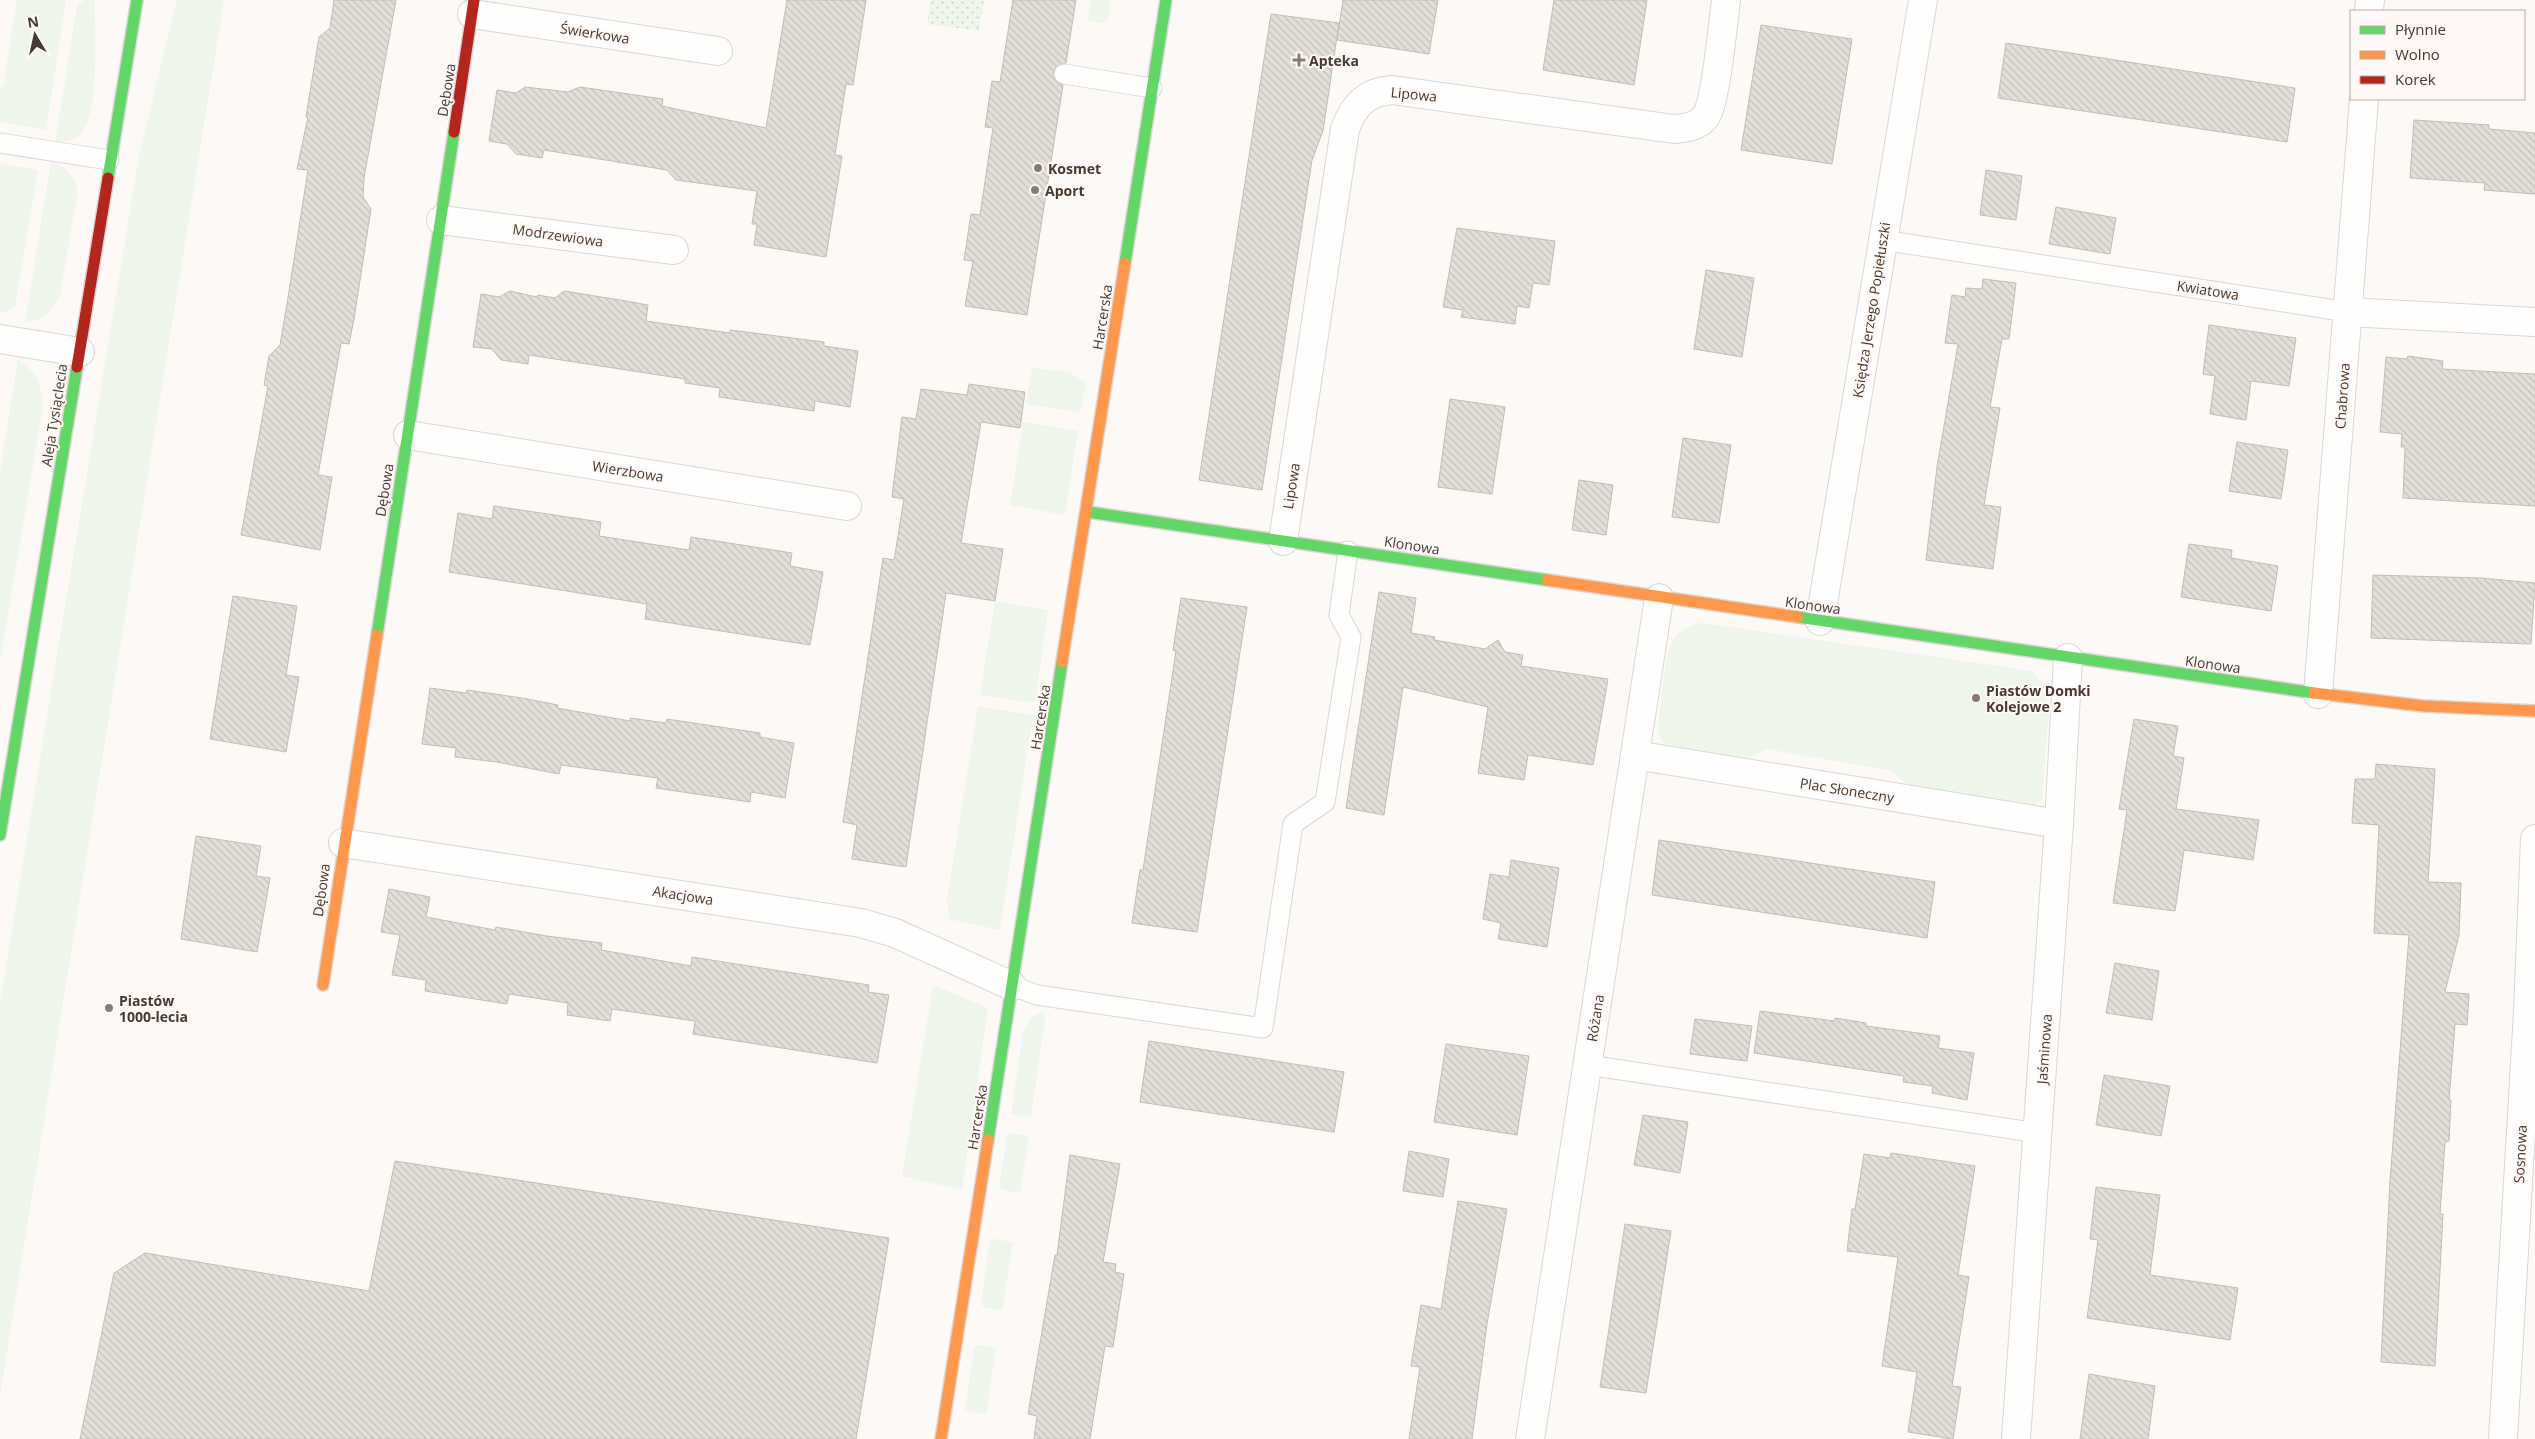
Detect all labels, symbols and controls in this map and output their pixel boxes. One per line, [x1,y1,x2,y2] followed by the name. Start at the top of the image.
[10,10,60,60] north arrow
[2350,10,2525,100] legend
[26,11,40,32] text: N
[559,18,631,48] street label: Świerkowa
[2395,19,2446,39] text: Płynnie
[2395,44,2440,64] text: Wolno
[1309,51,1359,70] place label: Apteka
[1293,54,1305,66] marker: Apteka
[432,62,460,118] street label: Dębowa
[2395,69,2436,89] text: Korek
[1390,82,1438,106] street label: Lipowa
[1048,159,1101,178] place label: Kosmet
[1032,162,1044,174] marker: Kosmet
[1045,181,1085,200] place label: Aport
[1029,184,1041,196] marker: Aport
[512,219,604,251] street label: Modrzewiowa
[1848,221,1894,399] street label: Księdza Jerzego Popiełuszki
[2176,276,2240,304] street label: Kwiatowa
[1087,283,1117,351] street label: Harcerska
[36,362,72,468] street label: Aleja Tysiąclecia
[2330,362,2354,430] street label: Chabrowa
[591,456,665,486] street label: Wierzbowa
[370,462,398,518] street label: Dębowa
[1278,462,1304,510] street label: Lipowa
[1383,531,1441,559] street label: Klonowa
[1784,592,1842,618] street label: Klonowa
[2184,651,2242,677] street label: Klonowa
[1986,681,2091,716] place label: Piastów Domki Kolejowe 2
[1025,683,1055,751] street label: Harcerska
[1970,692,1982,704] marker: Piastów Domki Kolejowe 2
[1799,773,1896,807] street label: Plac Słoneczny
[308,862,334,918] street label: Dębowa
[651,881,715,909] street label: Akacjowa
[119,991,188,1026] place label: Piastów 1000-lecia
[1582,993,1608,1043] street label: Różana
[103,1002,115,1014] marker: Piastów 1000-lecia
[2032,1013,2056,1087] street label: Jaśminowa
[962,1083,992,1151] street label: Harcerska
[2509,1124,2531,1184] street label: Sosnowa

